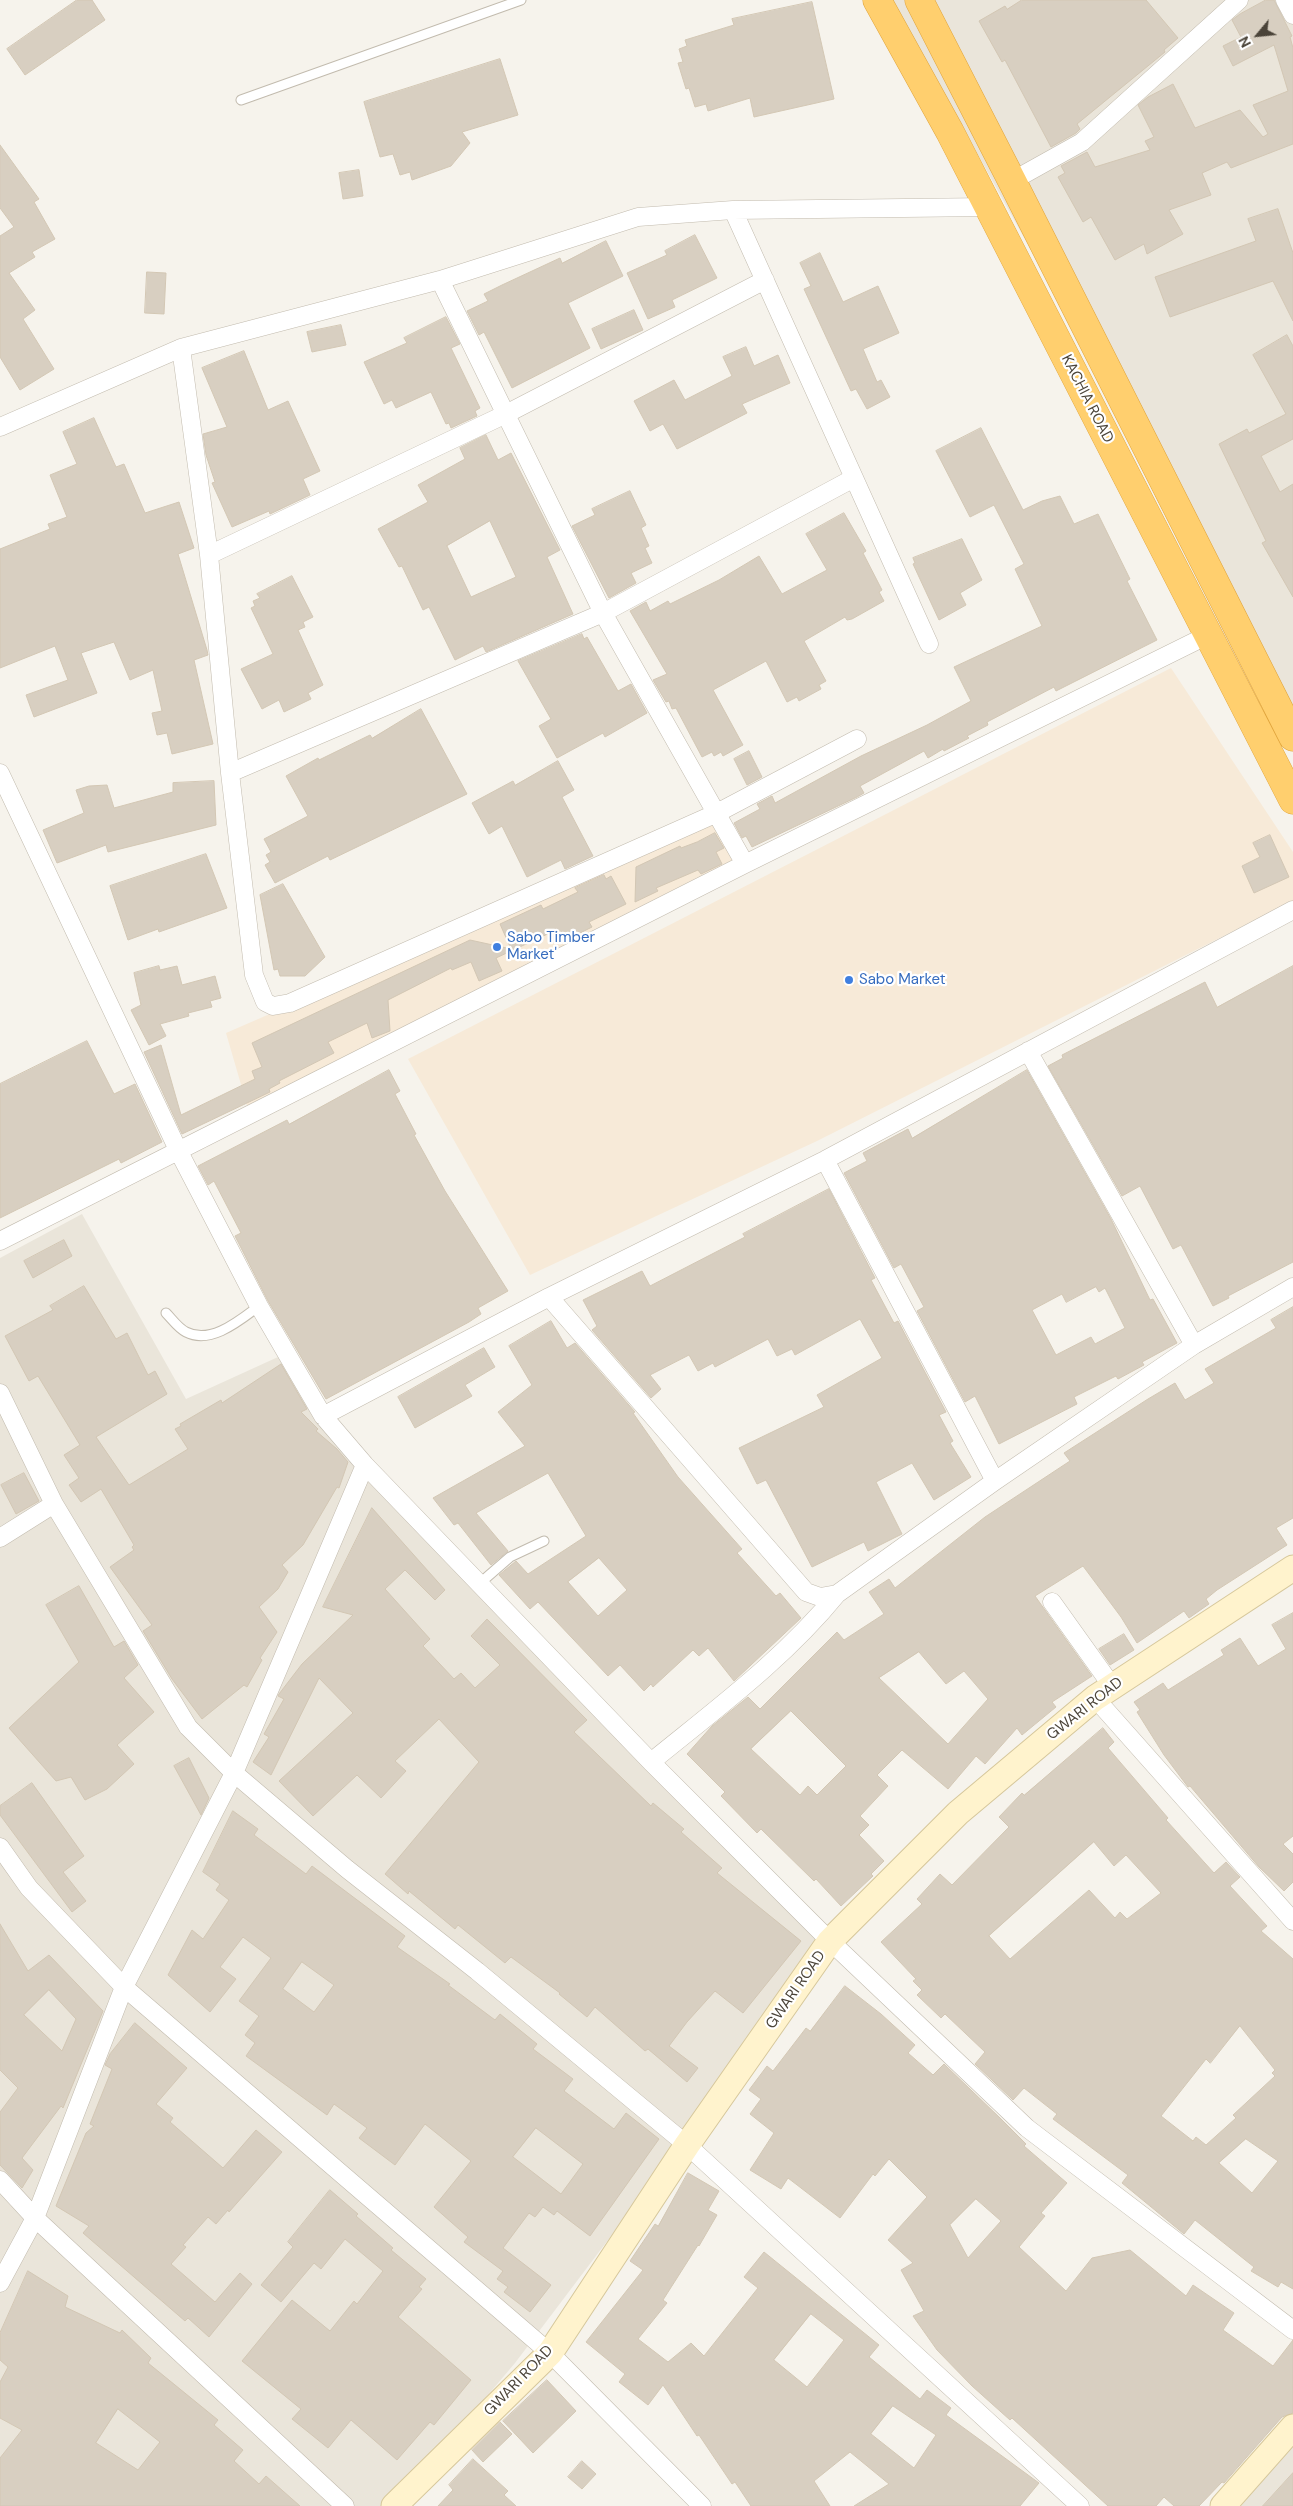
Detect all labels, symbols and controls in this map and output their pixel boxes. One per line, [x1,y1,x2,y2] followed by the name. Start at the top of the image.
[1233,10,1283,60] north arrow
[1234,33,1255,51] text: N
[1057,352,1117,446] street label: KACHIA ROAD
[507,929,595,964] place label: Sabo Timber Market'
[491,941,503,953] marker: Sabo Timber Market'
[859,971,946,989] place label: Sabo Market
[843,974,855,986] marker: Sabo Market
[1044,1674,1126,1744] street label: GWARI ROAD
[762,1947,830,2033] street label: GWARI ROAD
[481,2342,557,2420] street label: GWARI ROAD

